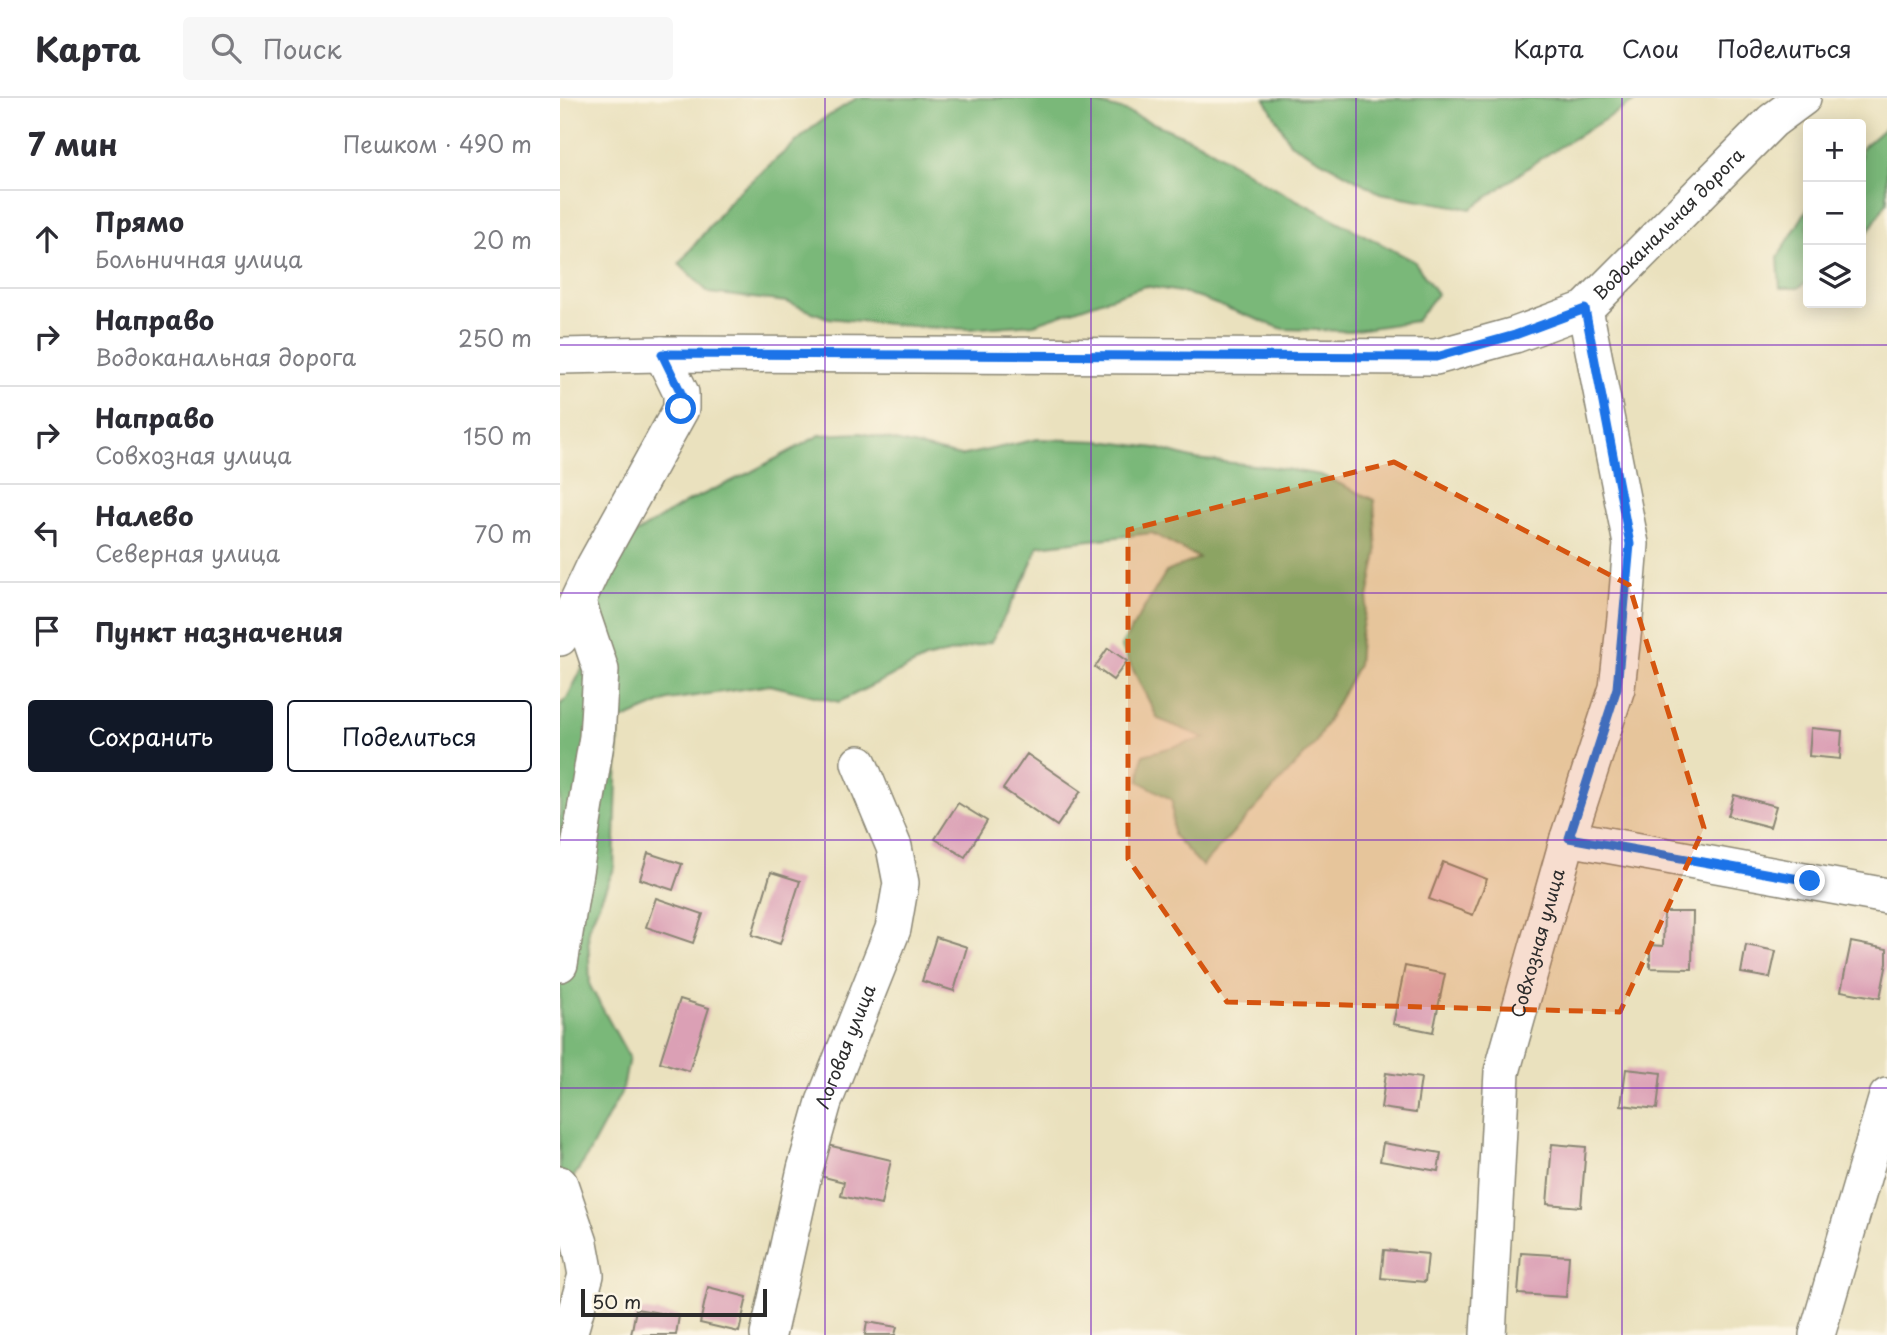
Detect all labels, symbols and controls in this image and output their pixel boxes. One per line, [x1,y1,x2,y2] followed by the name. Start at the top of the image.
[183,17,673,80] search box
[35,23,141,73] text: Карта
[207,29,245,67] icon: search
[263,29,342,68] text: Поиск
[1513,30,1584,66] text: Карта
[1622,30,1679,66] text: Слои
[1717,30,1852,66] text: Поделиться
[1803,119,1866,308] map controls
[1803,119,1866,182] button: +
[28,121,118,166] text: 7 мин
[343,126,532,161] text: Пешком · 490 m
[1586,141,1750,305] street label: Водоканальная дорога
[1803,182,1866,245] button: −
[95,202,184,241] text: Прямо
[28,220,66,258] icon: ahead
[473,222,532,257] text: 20 m
[95,241,302,276] text: Больничная улица
[1803,245,1866,308] button: layers
[95,300,214,339] text: Направо
[28,318,66,356] icon: right
[458,320,532,355] text: 250 m
[95,339,356,374] text: Водоканальная дорога
[665,393,696,424] route start
[95,398,214,437] text: Направо
[28,416,66,454] icon: right
[463,418,532,453] text: 150 m
[95,437,291,472] text: Совхозная улица
[95,496,193,535] text: Налево
[28,514,66,552] icon: left
[474,516,532,551] text: 70 m
[95,535,280,570] text: Северная улица
[28,612,66,650] icon: arrive
[95,612,343,651] text: Пункт назначения
[28,700,273,772] button: Сохранить
[287,700,532,772] button: Поделиться
[1503,865,1571,1021] street label: Совхозная улица
[1794,865,1825,896] route end
[808,980,882,1112] street label: Логовая улица
[581,1286,766,1318] scale bar
[592,1287,641,1315] text: 50 m

